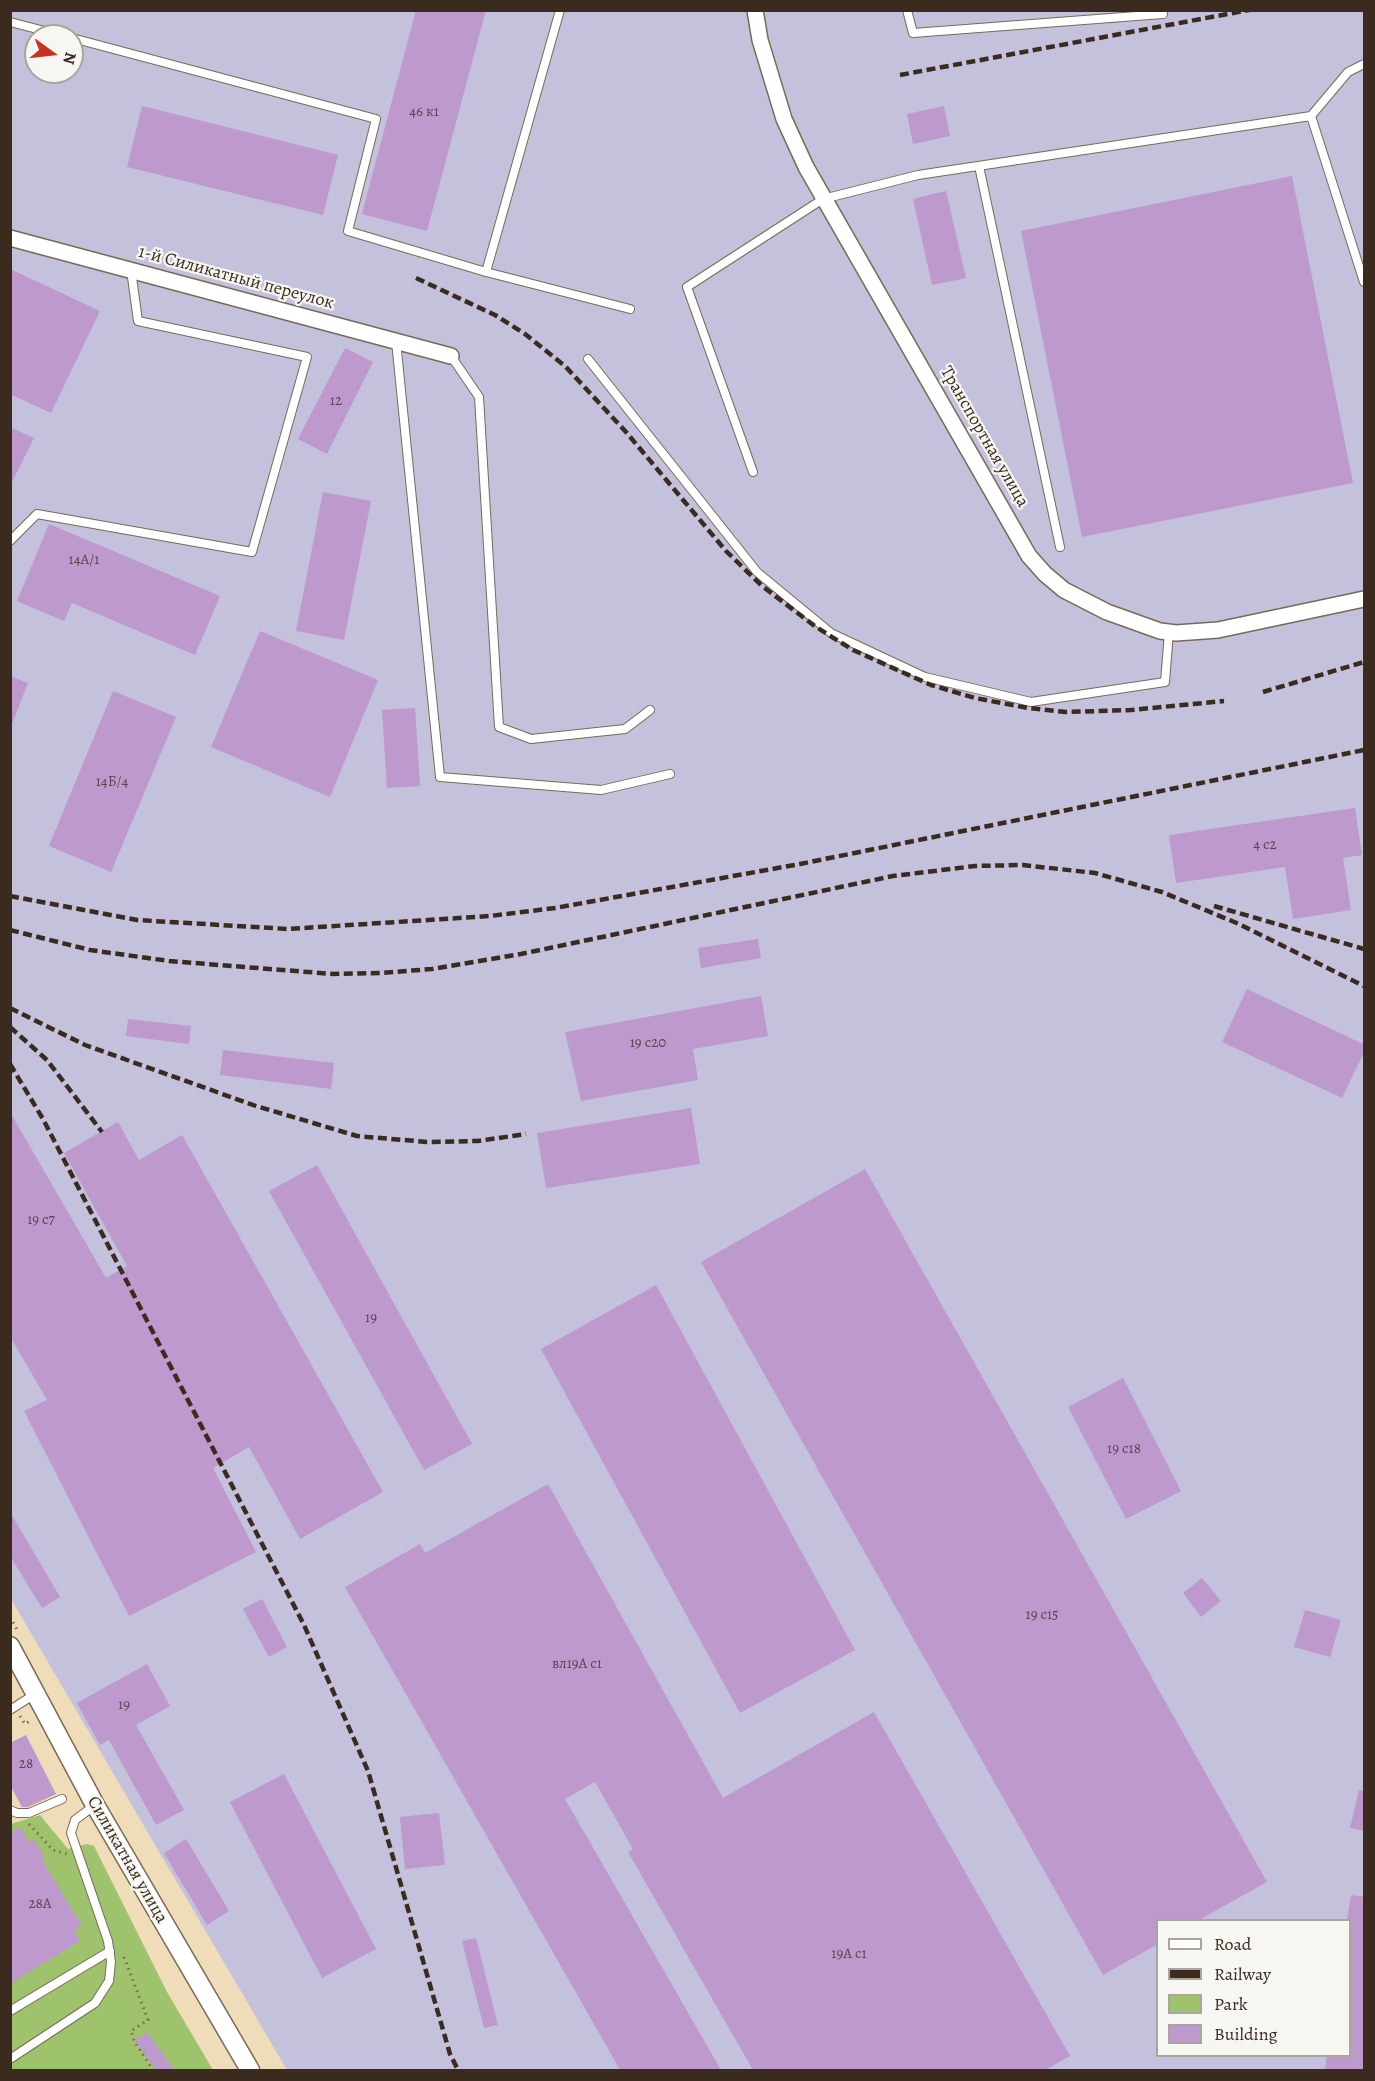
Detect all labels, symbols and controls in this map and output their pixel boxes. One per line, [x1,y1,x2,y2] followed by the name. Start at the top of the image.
[24,24,84,84] north arrow
[57,50,82,67] text: N
[409,103,439,121] house number: 46 к1
[136,241,336,315] street label: 1-й Силикатный переулок
[935,363,1033,511] street label: Транспортная улица
[330,392,342,410] house number: 12
[69,551,99,569] house number: 14А/1
[96,773,128,791] house number: 14Б/4
[1253,836,1277,854] house number: 4 с2
[630,1034,666,1052] house number: 19 с20
[27,1211,55,1229] house number: 19 с7
[365,1309,377,1327] house number: 19
[1107,1440,1141,1458] house number: 19 с18
[1026,1606,1058,1624] house number: 19 с15
[552,1655,602,1673] house number: вл19А с1
[118,1696,130,1714] house number: 19
[19,1755,33,1773] house number: 28
[82,1793,172,1927] street label: Силикатная улица
[28,1895,52,1913] house number: 28А
[1156,1919,1351,2057] legend
[1214,1932,1251,1956] text: Road
[831,1945,867,1963] house number: 19А с1
[1214,1962,1271,1986] text: Railway
[1214,1992,1248,2016] text: Park
[1214,2022,1278,2046] text: Building

